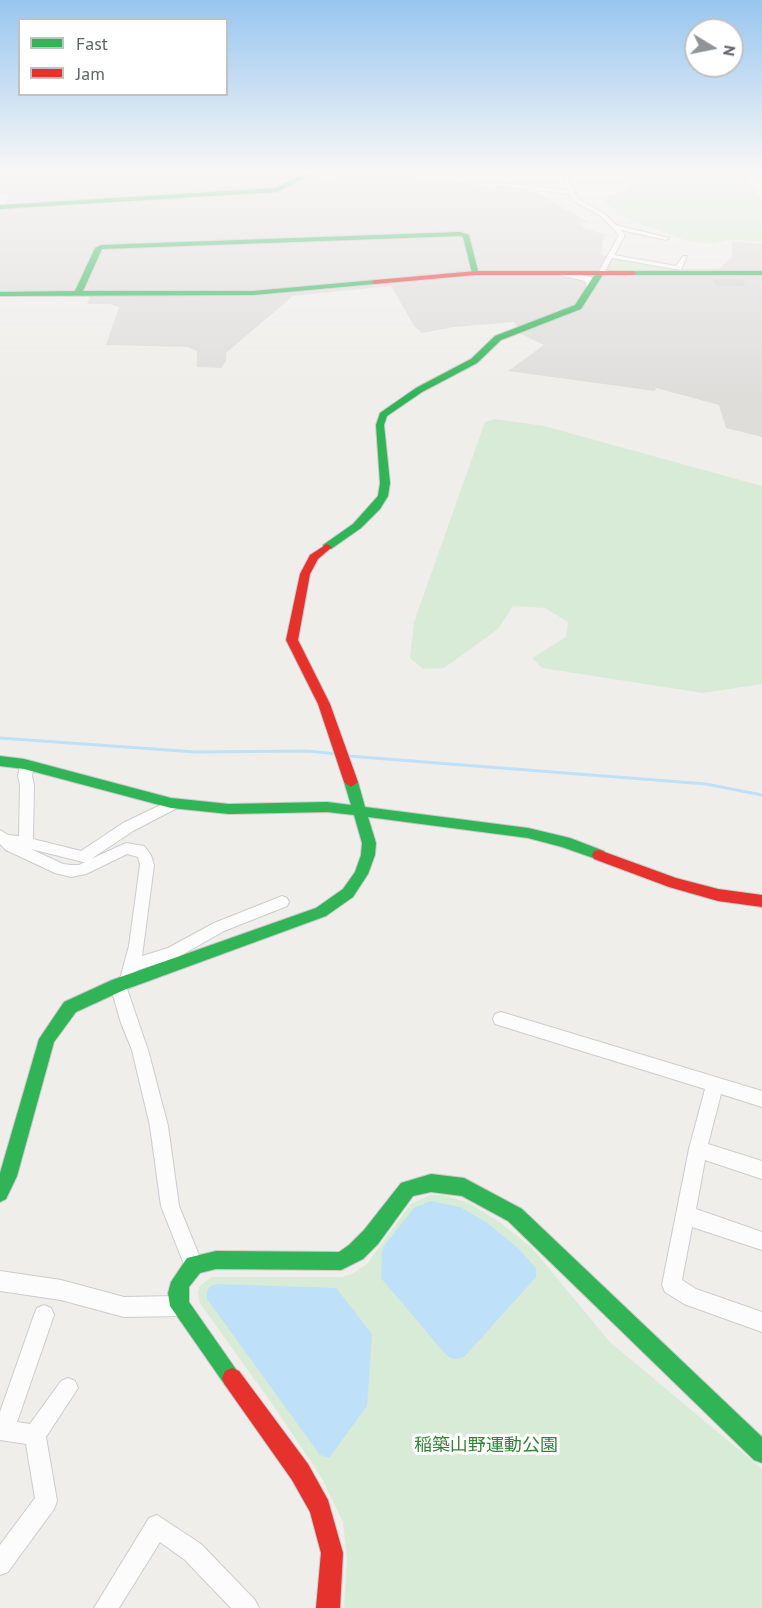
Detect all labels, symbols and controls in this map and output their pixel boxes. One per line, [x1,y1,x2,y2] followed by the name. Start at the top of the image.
[18,18,228,96] legend
[684,18,744,78] north arrow
[76,32,108,55] text: Fast
[719,44,741,58] text: N
[76,62,105,85] text: Jam
[414,1435,558,1457] park label: 稲築山野運動公園

